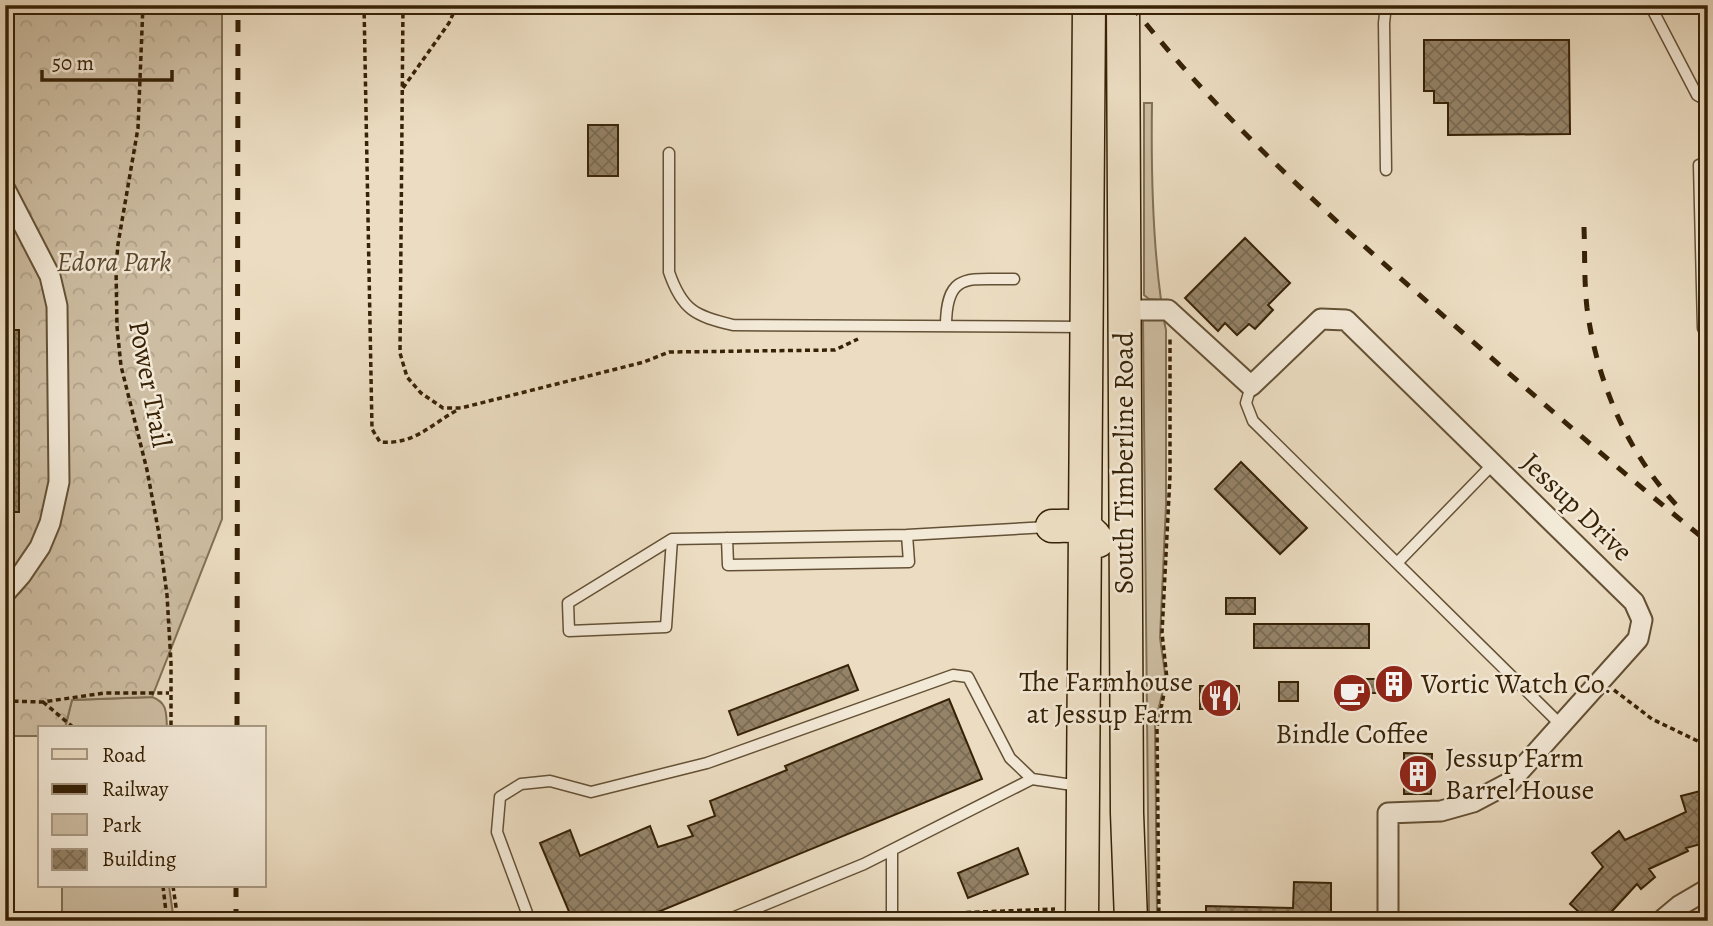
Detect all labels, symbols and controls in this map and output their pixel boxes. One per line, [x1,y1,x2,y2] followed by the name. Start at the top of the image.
[42,38,172,82] scale bar
[52,49,94,77] text: 50 m
[56,243,172,281] park label: Edora Park
[119,317,181,451] street label: Power Trail
[1105,331,1143,594] street label: South Timberline Road
[1513,444,1641,570] street label: Jessup Drive
[1019,663,1193,733] place label: The Farmhouse at Jessup Farm
[1373,663,1415,705] building icon: Vortic Watch Co.
[1420,665,1612,703] place label: Vortic Watch Co.
[1331,672,1373,714] cafe icon: Bindle Coffee
[1199,677,1241,719] restaurant icon: The Farmhouse at Jessup Farm
[1276,715,1428,753] place label: Bindle Coffee
[38,726,266,888] legend
[1445,739,1594,809] place label: Jessup Farm Barrel House
[102,741,146,769] text: Road
[1397,753,1439,795] building icon: Jessup Farm Barrel House
[102,775,169,803] text: Railway
[102,811,142,839] text: Park
[102,845,177,873] text: Building

